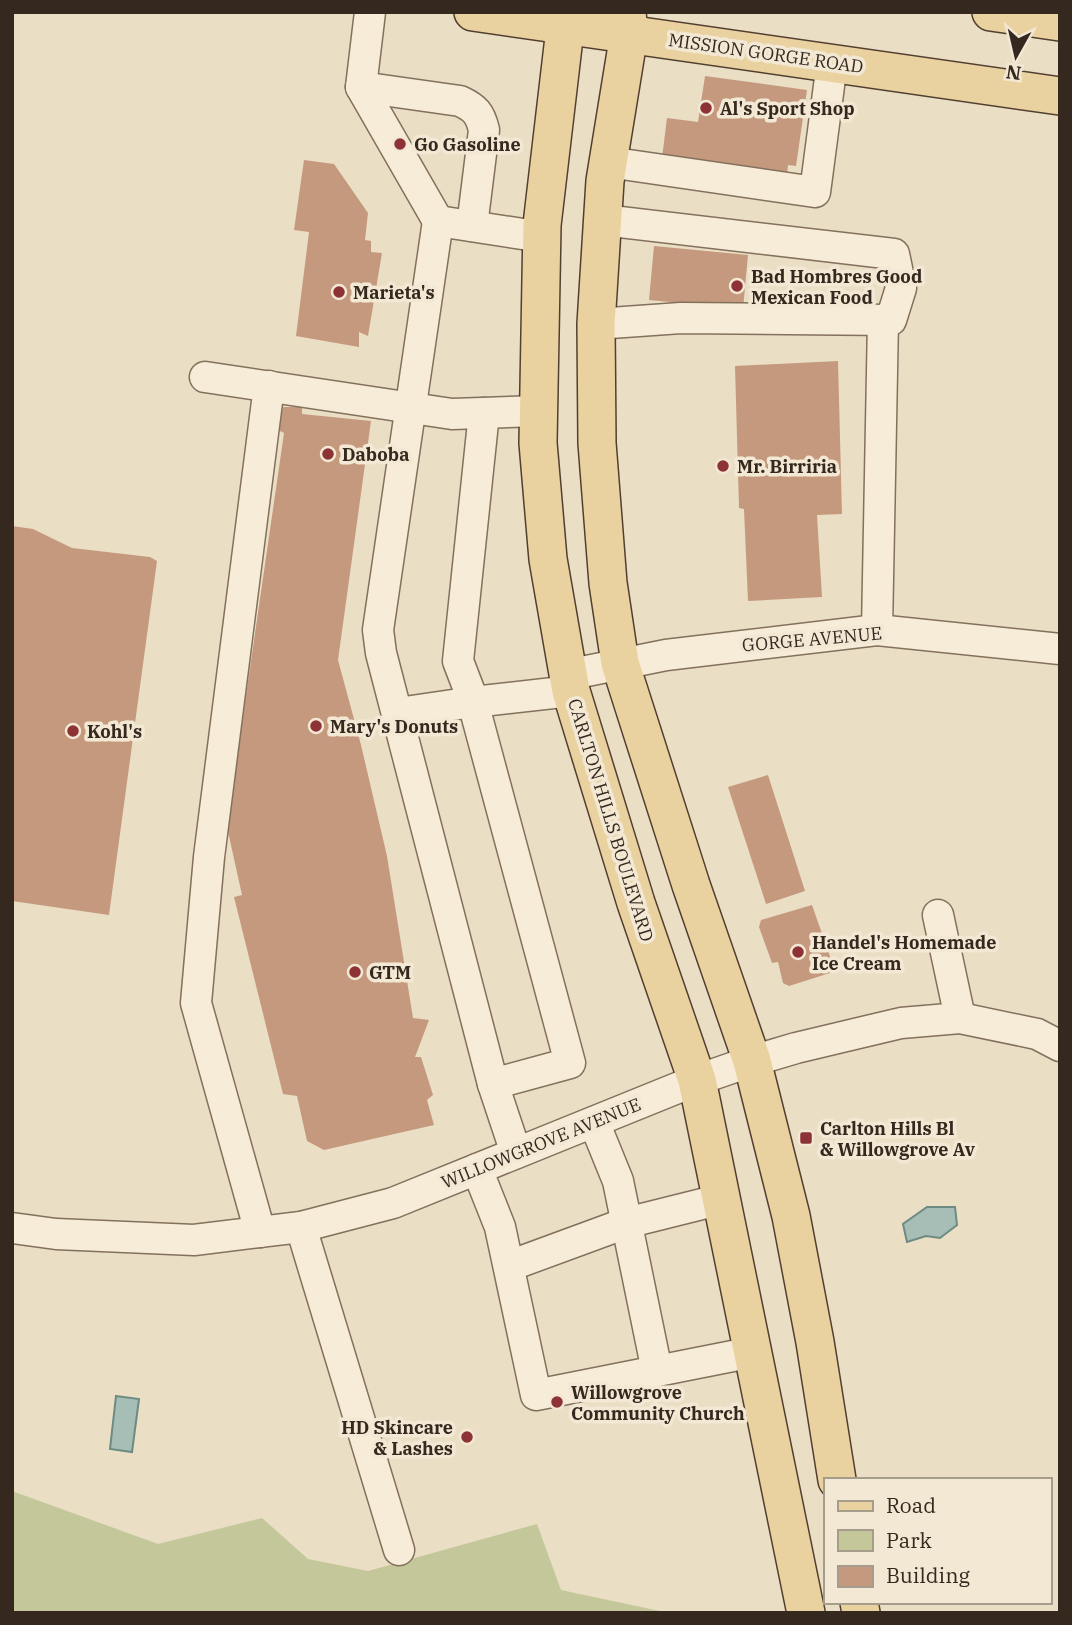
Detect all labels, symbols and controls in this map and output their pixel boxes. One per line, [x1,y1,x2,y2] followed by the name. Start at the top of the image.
[981,21,1051,91] north arrow
[667,28,865,78] street label: MISSION GORGE ROAD
[1005,60,1023,86] text: N
[720,97,855,120] place label: Al's Sport Shop
[698,100,714,116] marker: Al's Sport Shop
[414,133,521,156] place label: Go Gasoline
[392,136,408,152] marker: Go Gasoline
[751,265,922,309] place label: Bad Hombres Good Mexican Food
[729,278,745,294] marker: Bad Hombres Good Mexican Food
[353,281,435,304] place label: Marieta's
[331,284,347,300] marker: Marieta's
[342,443,409,466] place label: Daboba
[320,446,336,462] marker: Daboba
[737,455,837,478] place label: Mr. Birriria
[715,458,731,474] marker: Mr. Birriria
[741,621,883,657] street label: GORGE AVENUE
[563,696,659,944] street label: CARLTON HILLS BOULEVARD
[330,715,458,738] place label: Mary's Donuts
[308,718,324,734] marker: Mary's Donuts
[87,720,142,743] place label: Kohl's
[65,723,81,739] marker: Kohl's
[812,931,996,975] place label: Handel's Homemade Ice Cream
[790,944,806,960] marker: Handel's Homemade Ice Cream
[369,961,411,984] place label: GTM
[347,964,363,980] marker: GTM
[438,1092,644,1194] street label: WILLOWGROVE AVENUE
[820,1117,976,1161] place label: Carlton Hills Bl & Willowgrove Av
[798,1130,814,1146] marker: Carlton Hills Bl & Willowgrove Av
[571,1381,745,1425] place label: Willowgrove Community Church
[549,1394,565,1410] marker: Willowgrove Community Church
[341,1416,453,1460] place label: HD Skincare & Lashes
[459,1429,475,1445] marker: HD Skincare & Lashes
[824,1478,1051,1604] legend
[886,1491,936,1519] text: Road
[886,1526,933,1554] text: Park
[886,1561,971,1589] text: Building

